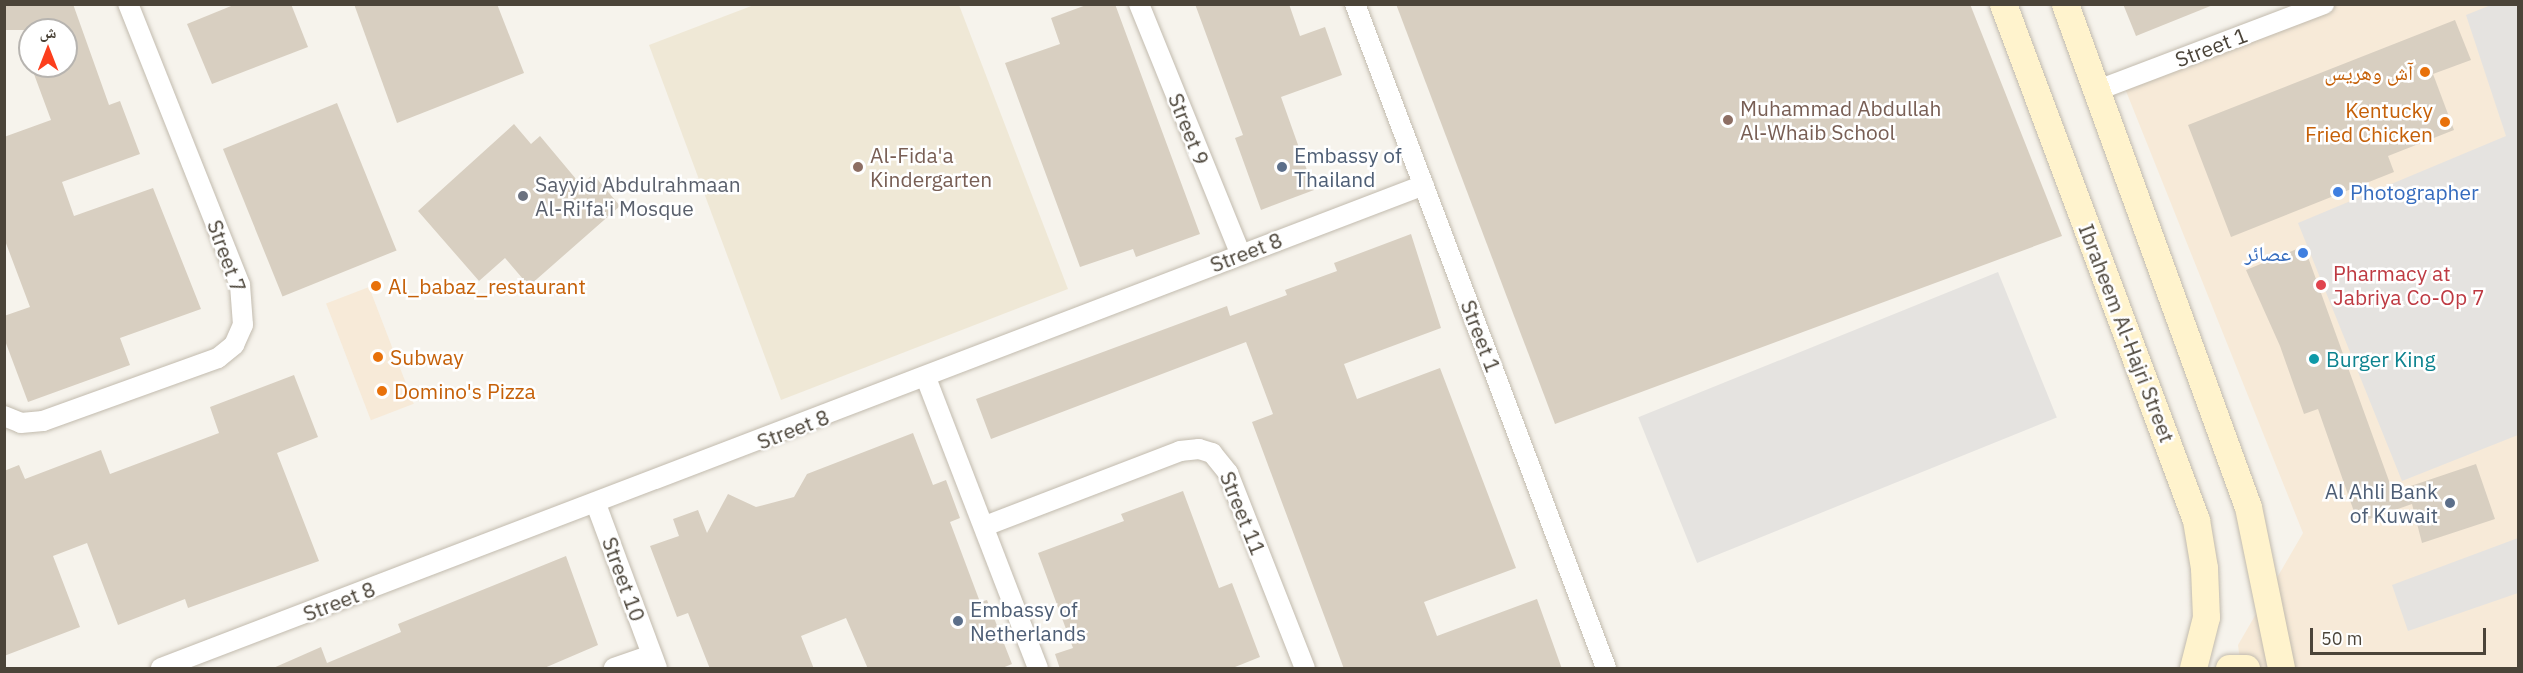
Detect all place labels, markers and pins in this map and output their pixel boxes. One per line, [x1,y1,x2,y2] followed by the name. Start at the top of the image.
[2324,59,2413,85] place label: آش وهريس
[2418,65,2432,79] marker: آش وهريس
[1740,95,1941,145] place label: Muhammad Abdullah Al-Whaib School
[2305,97,2433,147] place label: Kentucky Fried Chicken
[1721,113,1735,127] marker: Muhammad Abdullah Al-Whaib School
[2438,115,2452,129] marker: Kentucky Fried Chicken
[870,142,992,192] place label: Al-Fida'a Kindergarten
[1294,142,1402,192] place label: Embassy of Thailand
[851,160,865,174] marker: Al-Fida'a Kindergarten
[1275,160,1289,174] marker: Embassy of Thailand
[535,171,741,221] place label: Sayyid Abdulrahmaan Al-Ri'fa'i Mosque
[2350,179,2479,205] place label: Photographer
[2331,185,2345,199] marker: Photographer
[516,189,530,203] marker: Sayyid Abdulrahmaan Al-Ri'fa'i Mosque
[2244,240,2291,266] place label: عصائر
[2296,246,2310,260] marker: عصائر
[2333,260,2485,310] place label: Pharmacy at Jabriya Co-Op 7
[388,273,586,299] place label: Al_babaz_restaurant
[2314,278,2328,292] marker: Pharmacy at Jabriya Co-Op 7
[369,279,383,293] marker: Al_babaz_restaurant
[390,344,464,370] place label: Subway
[2326,346,2436,372] place label: Burger King
[371,350,385,364] marker: Subway
[2307,352,2321,366] marker: Burger King
[394,378,536,404] place label: Domino's Pizza
[375,384,389,398] marker: Domino's Pizza
[2325,478,2438,528] place label: Al Ahli Bank of Kuwait
[2443,496,2457,510] marker: Al Ahli Bank of Kuwait
[970,596,1086,646] place label: Embassy of Netherlands
[951,614,965,628] marker: Embassy of Netherlands

